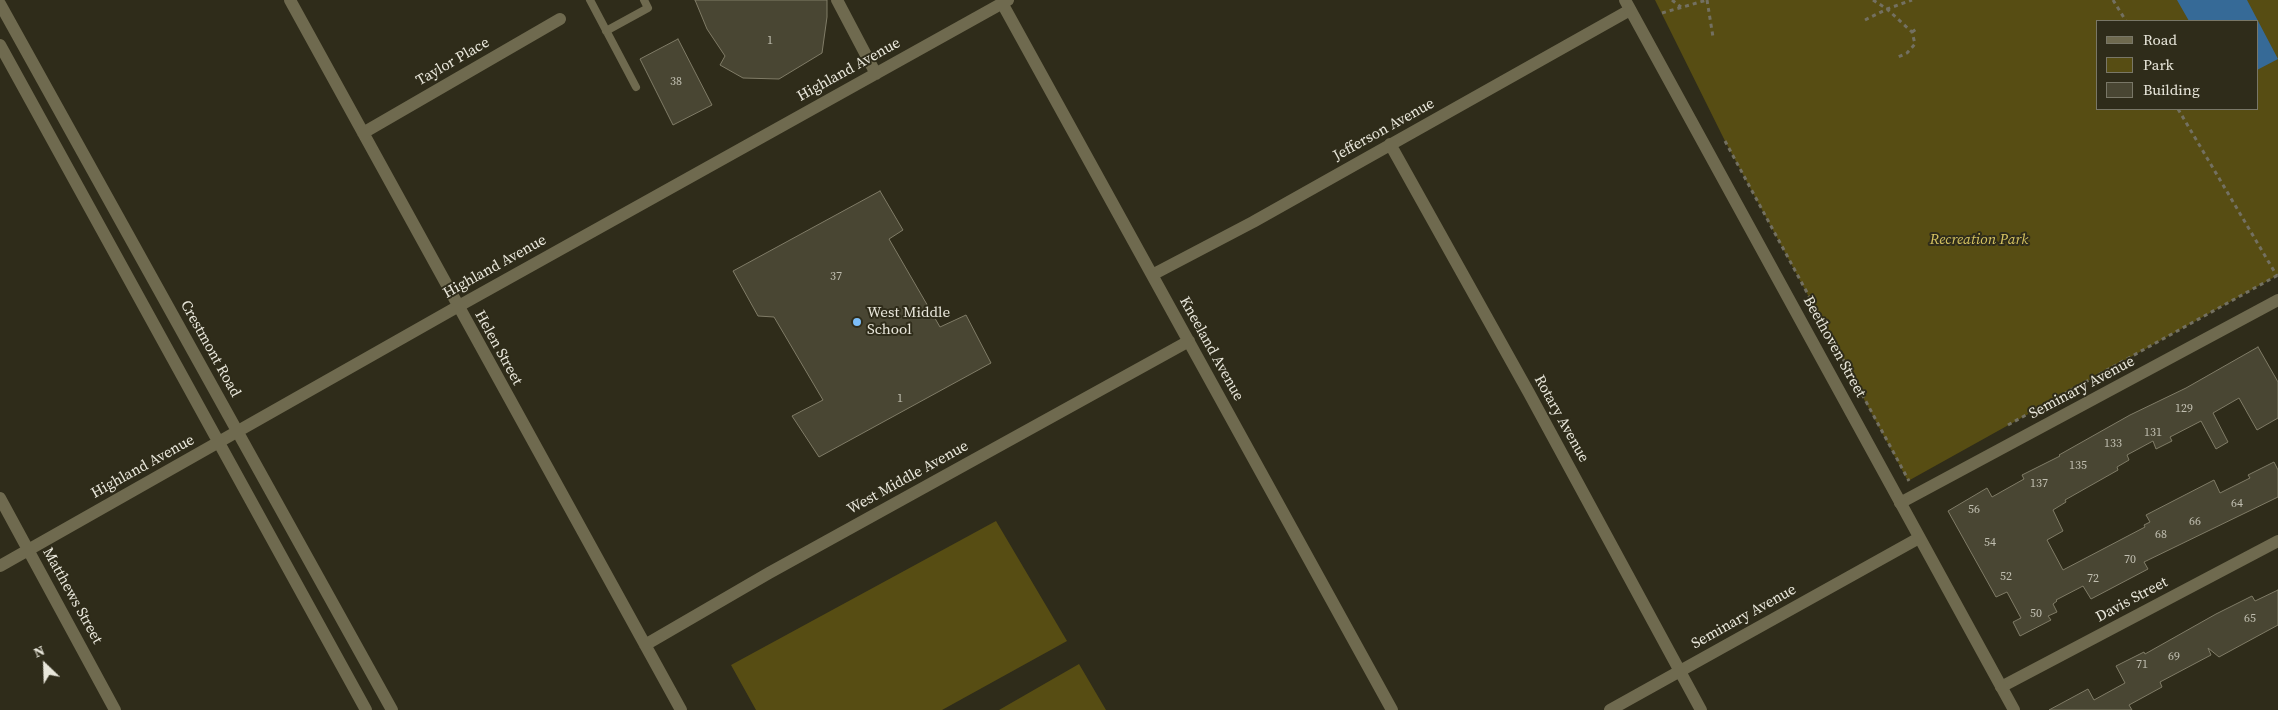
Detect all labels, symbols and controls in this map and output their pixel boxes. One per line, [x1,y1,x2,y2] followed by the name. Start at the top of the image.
[2096,20,2258,110] legend
[2143,29,2177,50] text: Road
[413,34,493,90] street label: Taylor Place
[767,34,773,48] house number: 1
[794,34,904,106] street label: Highland Avenue
[2143,54,2174,75] text: Park
[670,75,682,89] house number: 38
[2143,79,2200,100] text: Building
[1330,95,1438,165] street label: Jefferson Avenue
[440,231,550,303] street label: Highland Avenue
[1930,231,2028,249] park label: Recreation Park
[830,270,842,284] house number: 37
[1799,293,1869,401] street label: Beethoven Street
[1175,294,1247,404] street label: Kneeland Avenue
[176,297,244,401] street label: Crestmont Road
[867,304,950,339] place label: West Middle School
[470,308,526,388] street label: Helen Street
[851,316,863,328] marker: West Middle School
[2026,353,2138,423] street label: Seminary Avenue
[1530,372,1592,466] street label: Rotary Avenue
[897,392,903,406] house number: 1
[2175,402,2193,416] house number: 129
[2144,426,2162,440] house number: 131
[88,431,198,503] street label: Highland Avenue
[844,437,972,519] street label: West Middle Avenue
[2104,437,2122,451] house number: 133
[2069,459,2087,473] house number: 135
[2030,477,2048,491] house number: 137
[2231,497,2243,511] house number: 64
[1968,503,1980,517] house number: 56
[2189,515,2201,529] house number: 66
[2155,528,2167,542] house number: 68
[1984,536,1996,550] house number: 54
[38,545,106,647] street label: Matthews Street
[2124,553,2136,567] house number: 70
[2000,570,2012,584] house number: 52
[2087,572,2099,586] house number: 72
[2093,574,2171,626] street label: Davis Street
[1689,581,1799,653] street label: Seminary Avenue
[2030,607,2042,621] house number: 50
[2244,612,2256,626] house number: 65
[20,640,70,690] north arrow
[30,640,48,663] text: N
[2168,650,2180,664] house number: 69
[2136,658,2148,672] house number: 71

